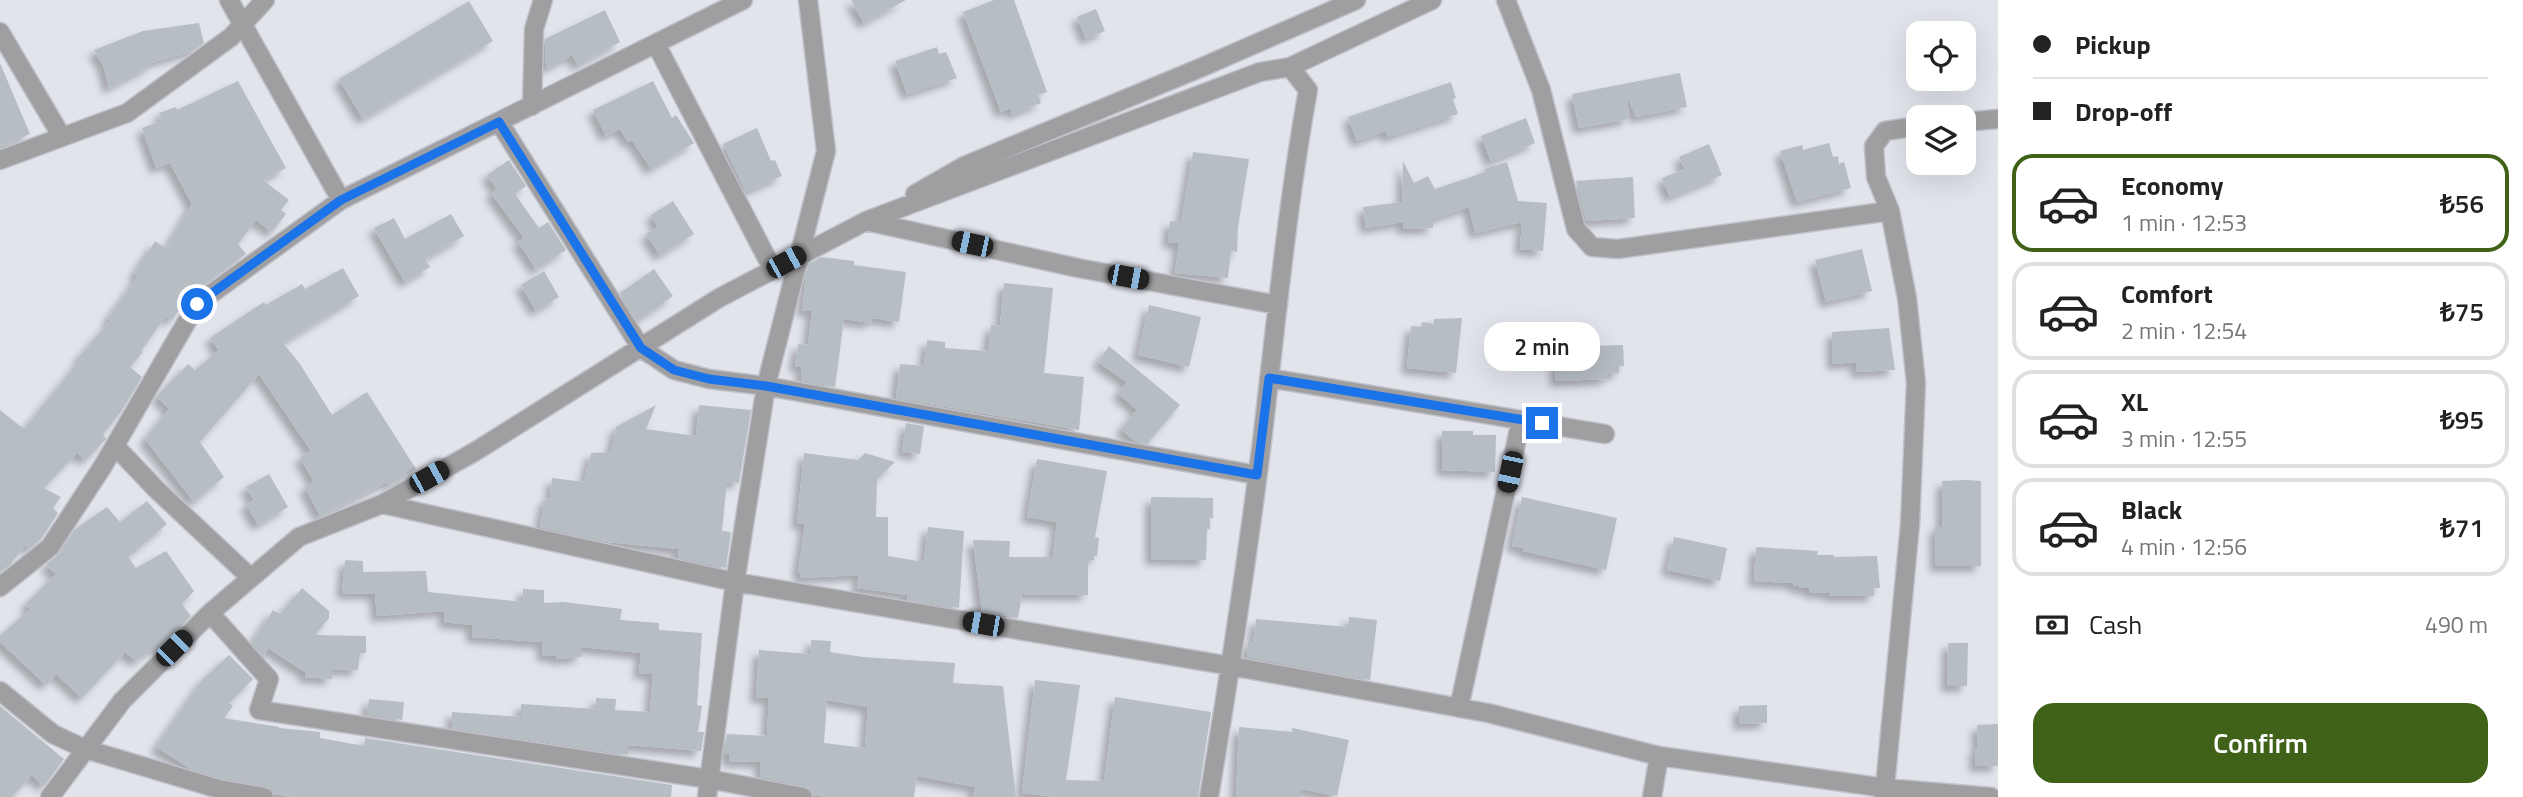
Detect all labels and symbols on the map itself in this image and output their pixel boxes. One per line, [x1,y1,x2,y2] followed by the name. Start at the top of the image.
[950,229,995,259] car
[763,243,810,281] car
[1106,263,1151,291] car
[181,288,213,320] route start
[1484,322,1600,370] callout: 2 min
[1526,407,1558,439] route end
[1496,449,1525,495] car
[406,458,453,496] car
[961,610,1006,638] car
[152,626,197,670] car

